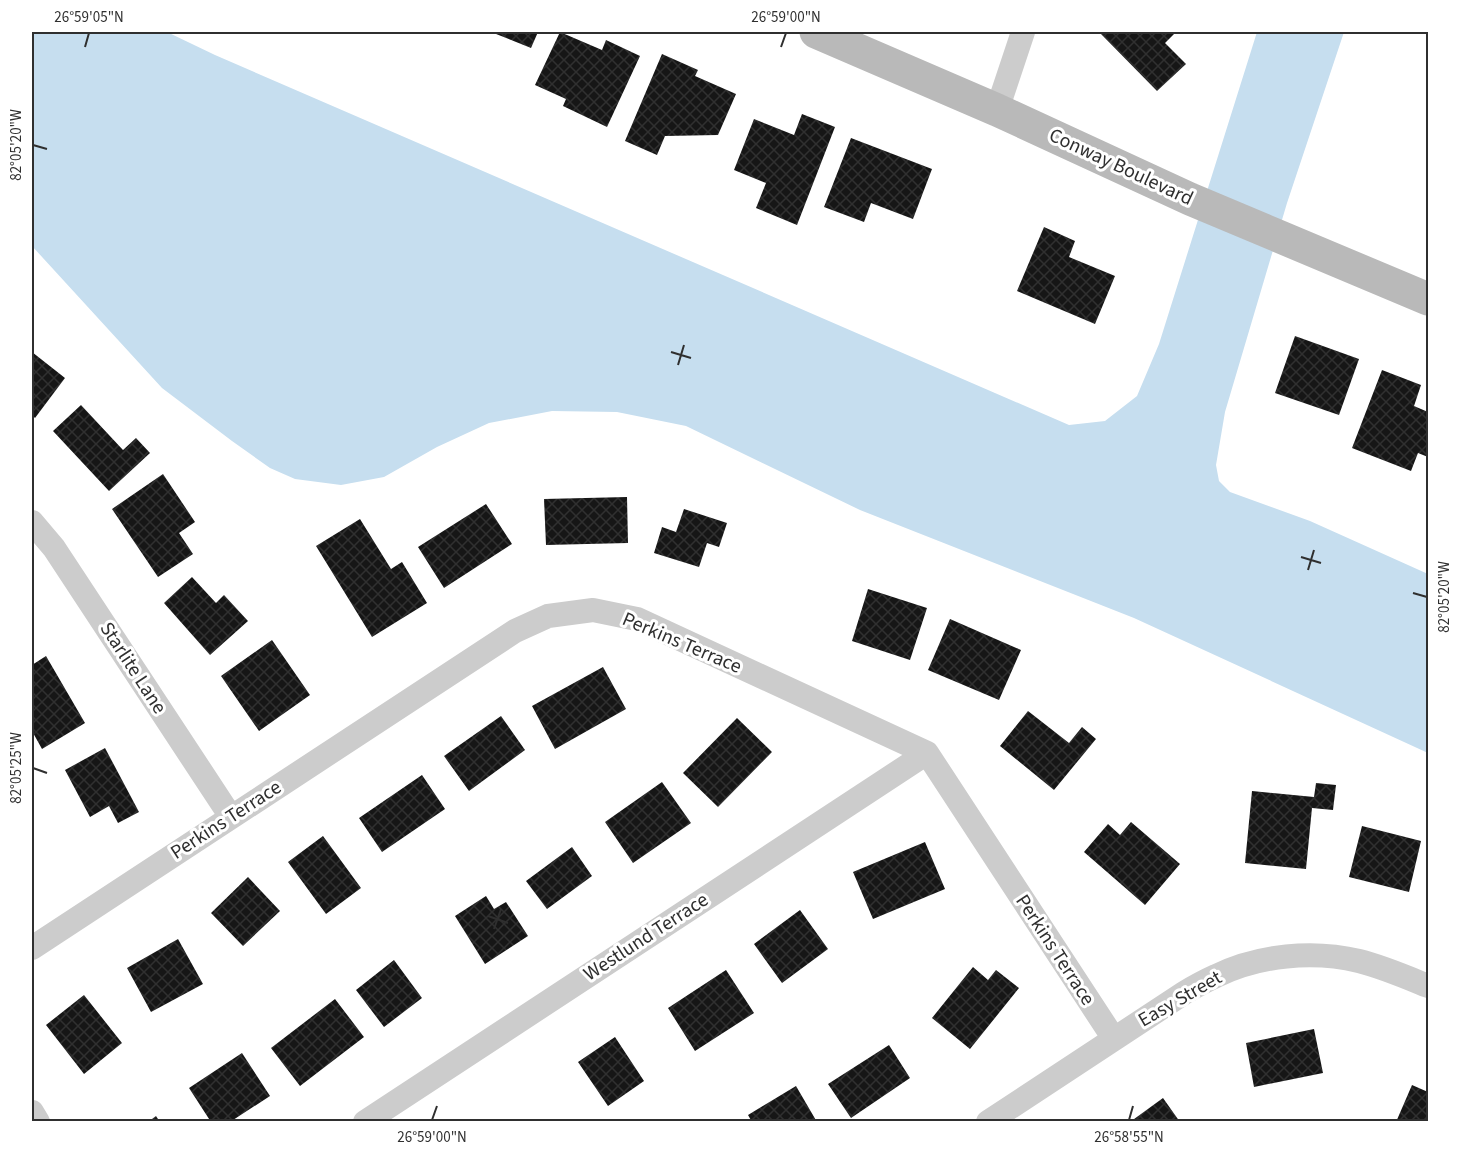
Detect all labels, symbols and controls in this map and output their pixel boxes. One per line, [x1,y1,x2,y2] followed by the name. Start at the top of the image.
[54,7,124,28] text: 26°59'05"N
[751,7,821,28] text: 26°59'00"N
[6,109,27,181] text: 82°05'20"W
[1044,121,1198,213] street label: Conway Boulevard
[1434,561,1455,633] text: 82°05'20"W
[618,605,746,681] street label: Perkins Terrace
[93,616,173,720] street label: Starlite Lane
[6,732,27,804] text: 82°05'25"W
[165,774,287,866] street label: Perkins Terrace
[578,886,714,988] street label: Westlund Terrace
[1009,889,1101,1011] street label: Perkins Terrace
[1133,964,1227,1034] street label: Easy Street
[397,1127,467,1148] text: 26°59'00"N
[1094,1127,1164,1148] text: 26°58'55"N

